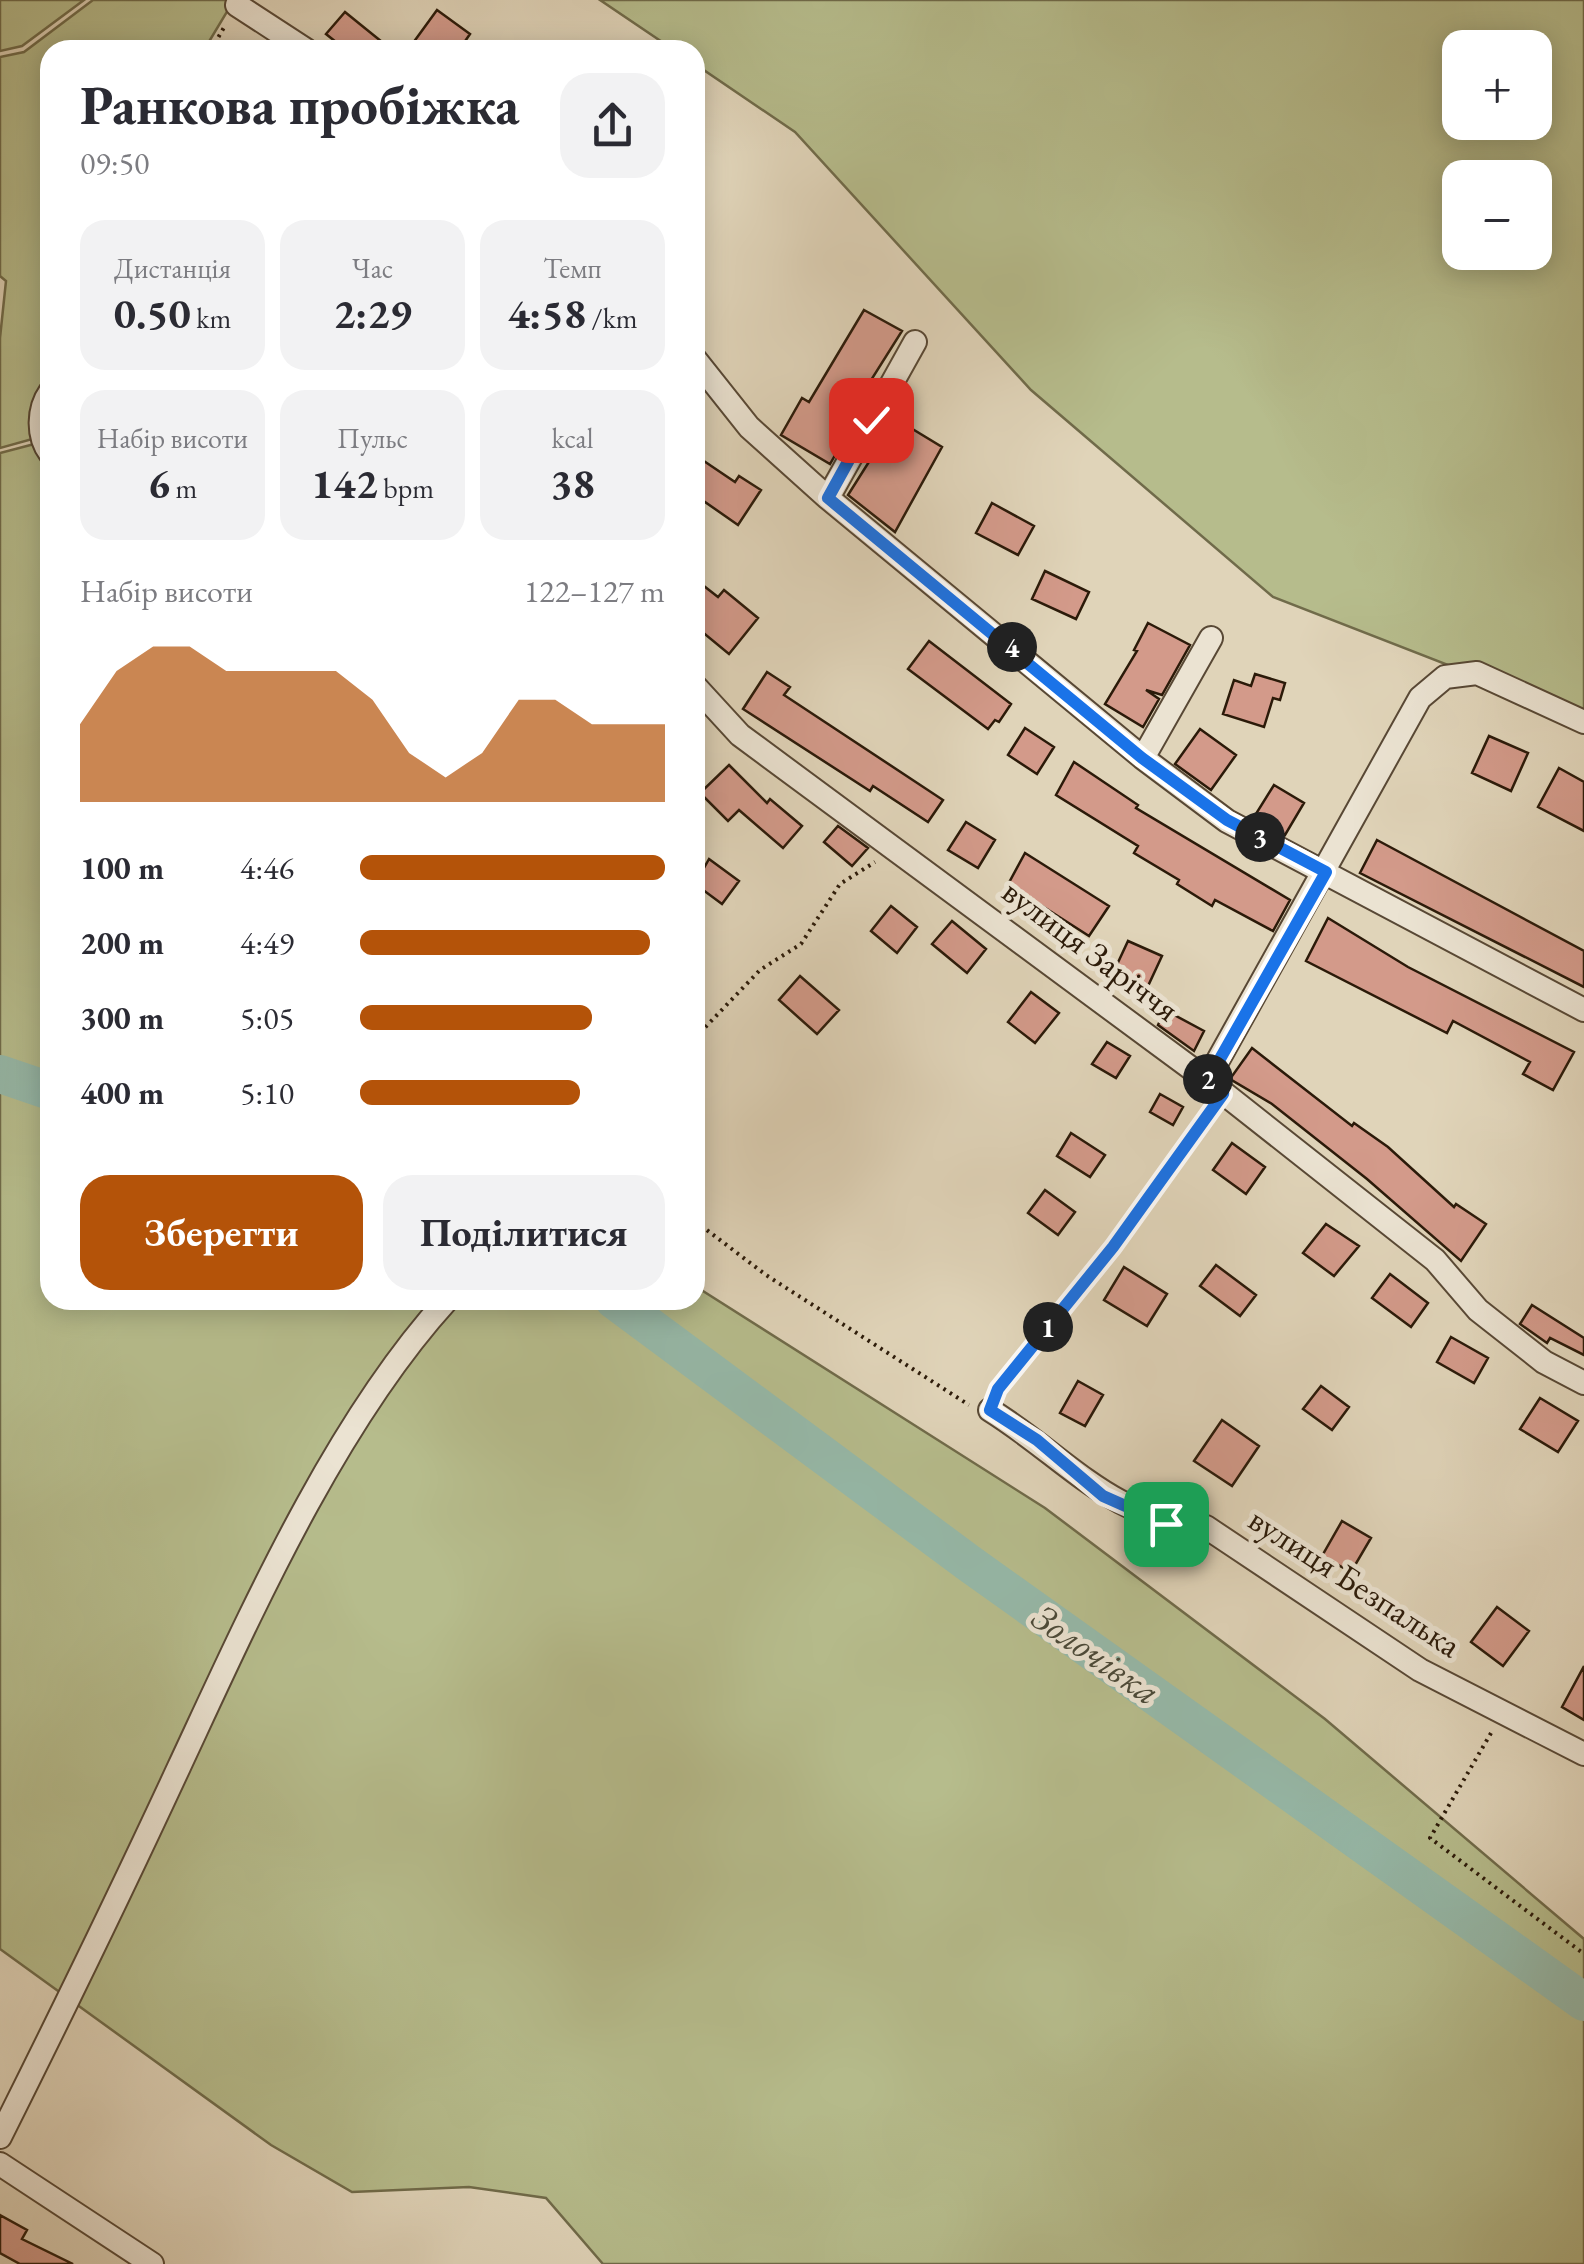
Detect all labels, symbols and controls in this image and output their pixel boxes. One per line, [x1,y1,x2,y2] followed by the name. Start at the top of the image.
[1442,30,1552,270] map controls
[1442,30,1552,140] button: +
[80,69,519,140] text: Ранкова пробіжка
[560,73,665,178] button: share
[80,142,149,184] text: 09:50
[1442,160,1552,270] button: −
[114,250,231,286] text: Дистанція
[352,250,393,286] text: Час
[543,250,602,286] text: Темп
[114,286,191,341] text: 0.50
[333,286,412,341] text: 2:29
[507,286,586,341] text: 4:58
[191,300,231,336] text: km
[586,300,638,336] text: /km
[829,378,914,463] pin
[844,393,899,448] icon: check
[97,420,248,456] text: Набір висоти
[337,420,408,456] text: Пульс
[551,420,594,456] text: kcal
[148,456,170,511] text: 6
[311,456,378,511] text: 142
[550,456,595,511] text: 38
[170,470,197,506] text: m
[378,470,434,506] text: bpm
[80,570,253,612] text: Набір висоти
[524,570,665,612] text: 122–127 m
[987,622,1037,672] pin: 4
[1005,629,1019,665] text: 4
[1235,812,1285,862] pin: 3
[1253,819,1267,855] text: 3
[80,847,164,889] text: 100 m
[240,847,294,889] text: 4:46
[993,868,1189,1032] street label: вулиця Заріччя
[80,922,164,964] text: 200 m
[240,922,294,964] text: 4:49
[80,997,164,1039] text: 300 m
[240,997,294,1039] text: 5:05
[1183,1054,1233,1104] pin: 2
[1201,1061,1215,1097] text: 2
[80,1072,164,1114] text: 400 m
[240,1072,294,1114] text: 5:10
[80,1175,363,1290] button: Зберегти
[383,1175,665,1290] button: Поділитися
[1023,1302,1073,1352] pin: 1
[1041,1309,1055,1345] text: 1
[1124,1482,1209,1567] pin
[1240,1496,1470,1668] street label: вулиця Безпалька
[1139,1497,1194,1552] icon: arrive
[1022,1592,1170,1716] water label: Золочівка

